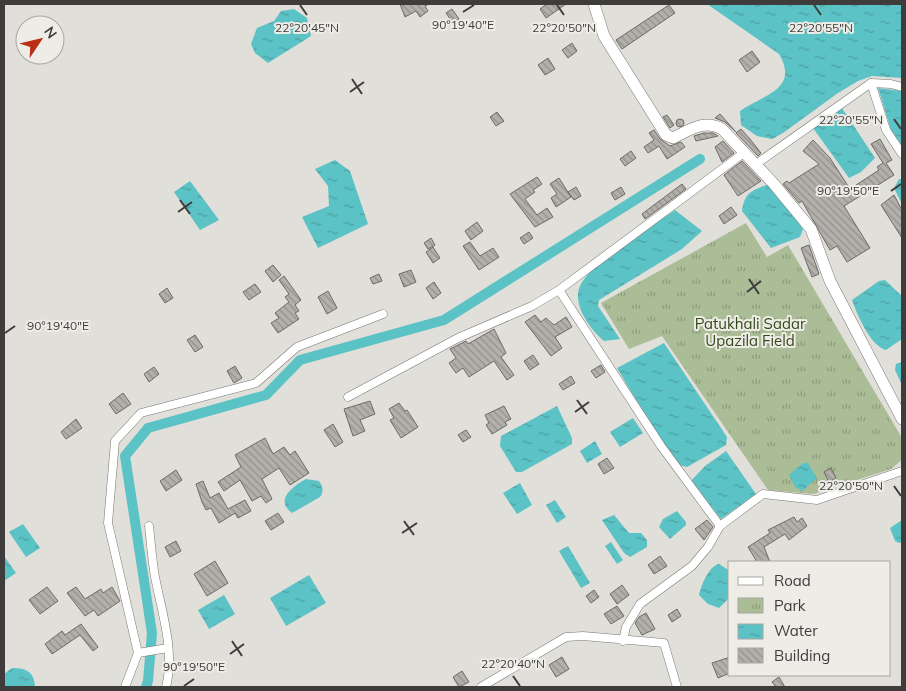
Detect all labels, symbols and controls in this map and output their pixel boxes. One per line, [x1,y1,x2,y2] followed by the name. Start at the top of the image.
[15,15,65,65] north arrow
[432,17,494,32] text: 90°19'40"E
[275,20,339,35] text: 22°20'45"N
[532,20,596,35] text: 22°20'50"N
[789,20,853,35] text: 22°20'55"N
[40,23,61,42] text: N
[819,112,883,127] text: 22°20'55"N
[817,183,879,198] text: 90°19'50"E
[695,314,806,350] park label: Patukhali Sadar Upazila Field
[27,318,89,333] text: 90°19'40"E
[819,478,883,493] text: 22°20'50"N
[728,561,891,676] legend
[774,571,811,590] text: Road
[774,596,806,615] text: Park
[774,621,818,640] text: Water
[774,646,830,665] text: Building
[481,656,545,671] text: 22°20'40"N
[163,659,225,674] text: 90°19'50"E

